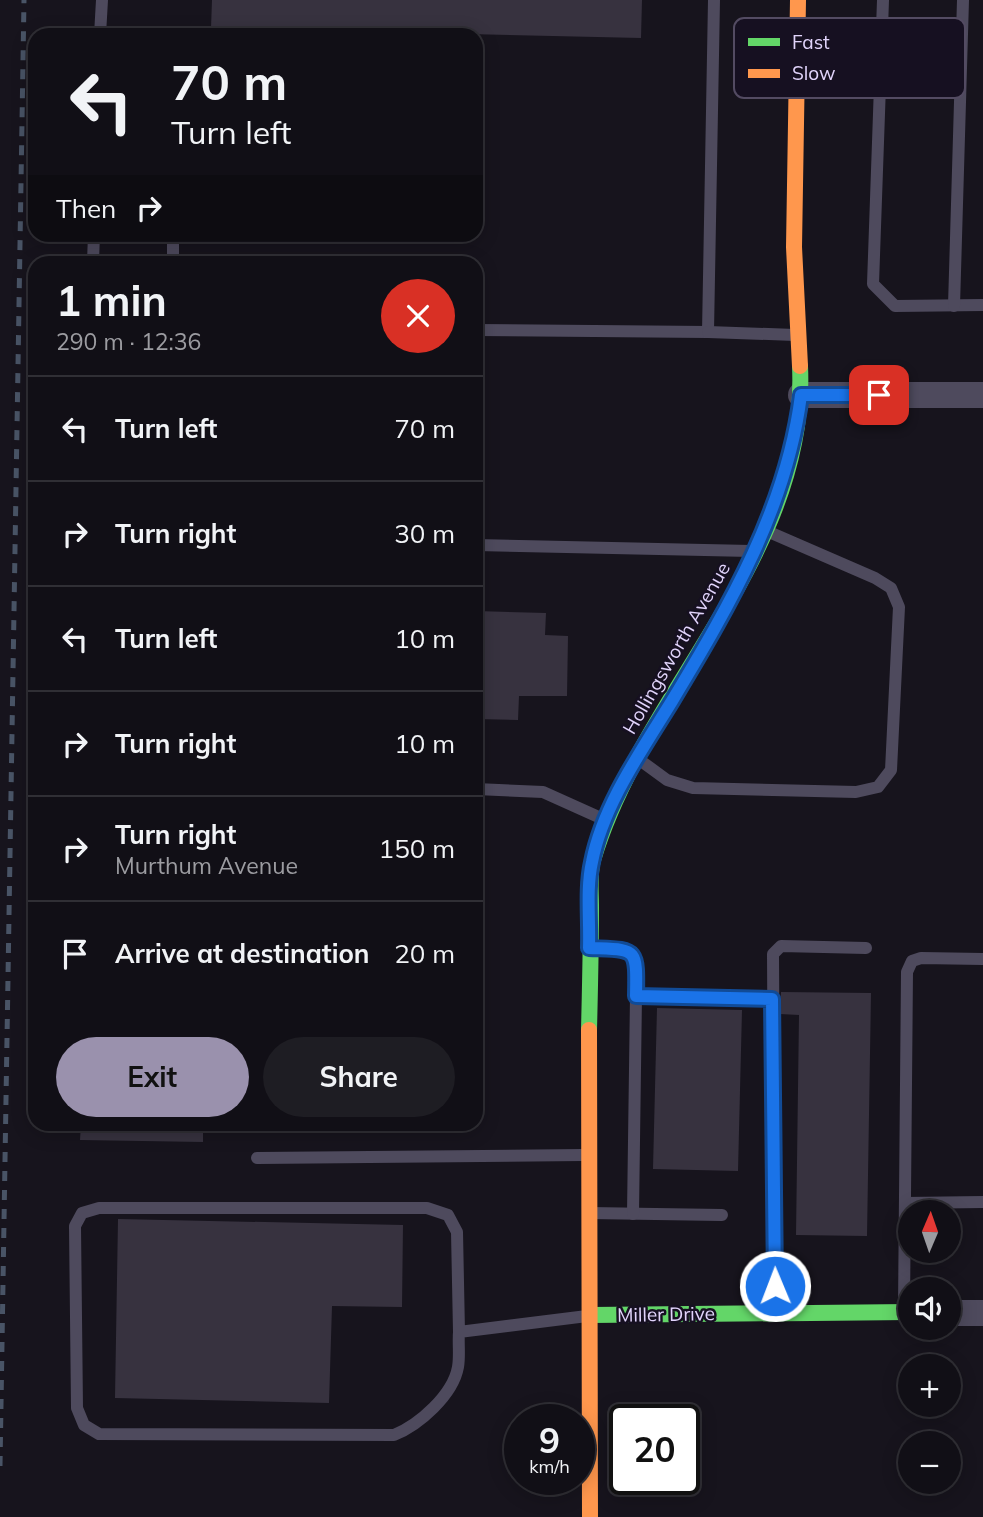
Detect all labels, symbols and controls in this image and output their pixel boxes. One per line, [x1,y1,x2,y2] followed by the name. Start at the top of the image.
[734,18,965,98] legend
[792,30,830,54] text: Fast
[171,51,287,112] text: 70 m
[56,56,147,147] icon: left
[792,61,836,85] text: Slow
[171,112,291,152] text: Turn left
[130,189,168,227] icon: right
[56,192,116,225] text: Then
[56,274,167,327] text: 1 min
[381,279,455,353] button: close
[56,327,201,356] text: 290 m · 12:36
[849,365,909,425] pin
[860,376,898,414] icon: arrive
[56,410,94,448] icon: left
[115,412,217,445] text: Turn left
[394,412,455,445] text: 70 m
[56,515,94,553] icon: right
[115,517,236,550] text: Turn right
[394,517,455,550] text: 30 m
[617,558,735,738] street label: Hollingsworth Avenue
[56,620,94,658] icon: left
[115,622,217,655] text: Turn left
[394,622,455,655] text: 10 m
[56,725,94,763] icon: right
[115,727,236,760] text: Turn right
[394,727,455,760] text: 10 m
[115,818,236,851] text: Turn right
[56,830,94,868] icon: right
[379,832,455,865] text: 150 m
[115,851,298,880] text: Murthum Avenue
[56,935,94,973] icon: arrive
[115,937,370,970] text: Arrive at destination
[394,937,455,970] text: 20 m
[56,1037,249,1117] button: Exit
[263,1037,455,1117] button: Share
[898,1200,961,1264] north arrow
[898,1200,961,1494] map controls
[738,1249,812,1323] position arrow
[898,1277,961,1340] button: sound
[617,1301,715,1327] street label: Miller Drive
[898,1354,961,1417] button: +
[609,1404,700,1495] speed limit sign: 20
[539,1418,560,1462] text: 9
[898,1431,961,1494] button: −
[529,1455,570,1478] text: km/h

